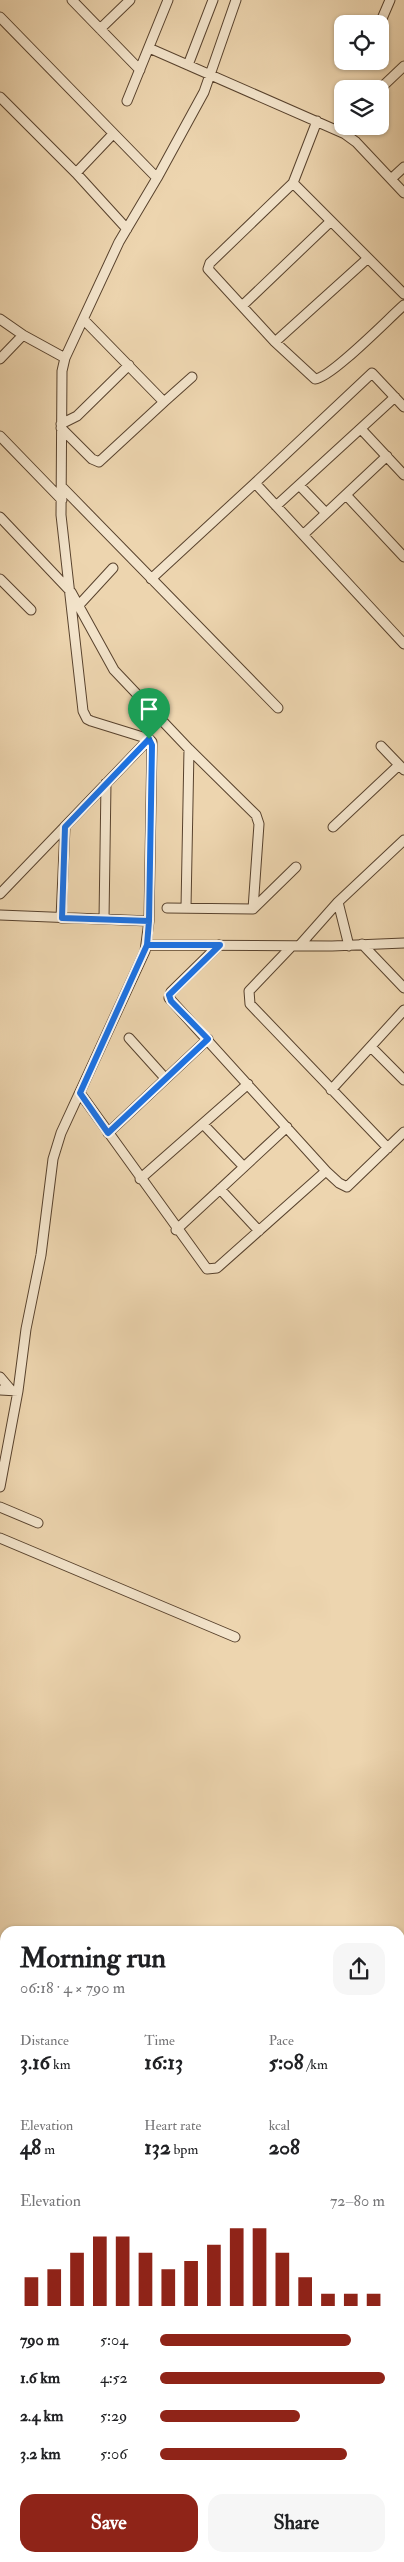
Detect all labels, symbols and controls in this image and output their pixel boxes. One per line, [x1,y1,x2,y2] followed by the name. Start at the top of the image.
[334,15,389,135] map controls
[334,15,389,70] button: locate
[334,80,389,135] button: layers
[128,688,170,739] pin
[135,695,163,723] icon: arrive
[20,1941,166,1976] text: Morning run
[333,1943,385,1995] button: share
[20,1978,125,1998] text: 06:18 · 4 × 790 m
[20,2032,69,2049] text: Distance
[144,2032,175,2049] text: Time
[269,2032,294,2049] text: Pace
[20,2049,50,2076] text: 3.16
[144,2049,183,2076] text: 16:13
[269,2049,304,2076] text: 5:08
[50,2056,71,2073] text: km
[304,2056,328,2073] text: /km
[20,2117,73,2134] text: Elevation
[144,2117,201,2134] text: Heart rate
[269,2117,290,2134] text: kcal
[20,2134,41,2161] text: 48
[144,2134,171,2161] text: 132
[269,2134,300,2161] text: 208
[41,2141,55,2158] text: m
[171,2141,198,2158] text: bpm
[20,2191,81,2211] text: Elevation
[330,2191,385,2211] text: 72–80 m
[20,2330,60,2350] text: 790 m
[100,2330,128,2350] text: 5:04
[20,2368,60,2388] text: 1.6 km
[100,2368,128,2388] text: 4:52
[20,2406,63,2426] text: 2.4 km
[100,2406,127,2426] text: 5:29
[20,2444,61,2464] text: 3.2 km
[100,2444,127,2464] text: 5:06
[20,2494,198,2552] button: Save
[208,2494,385,2552] button: Share

